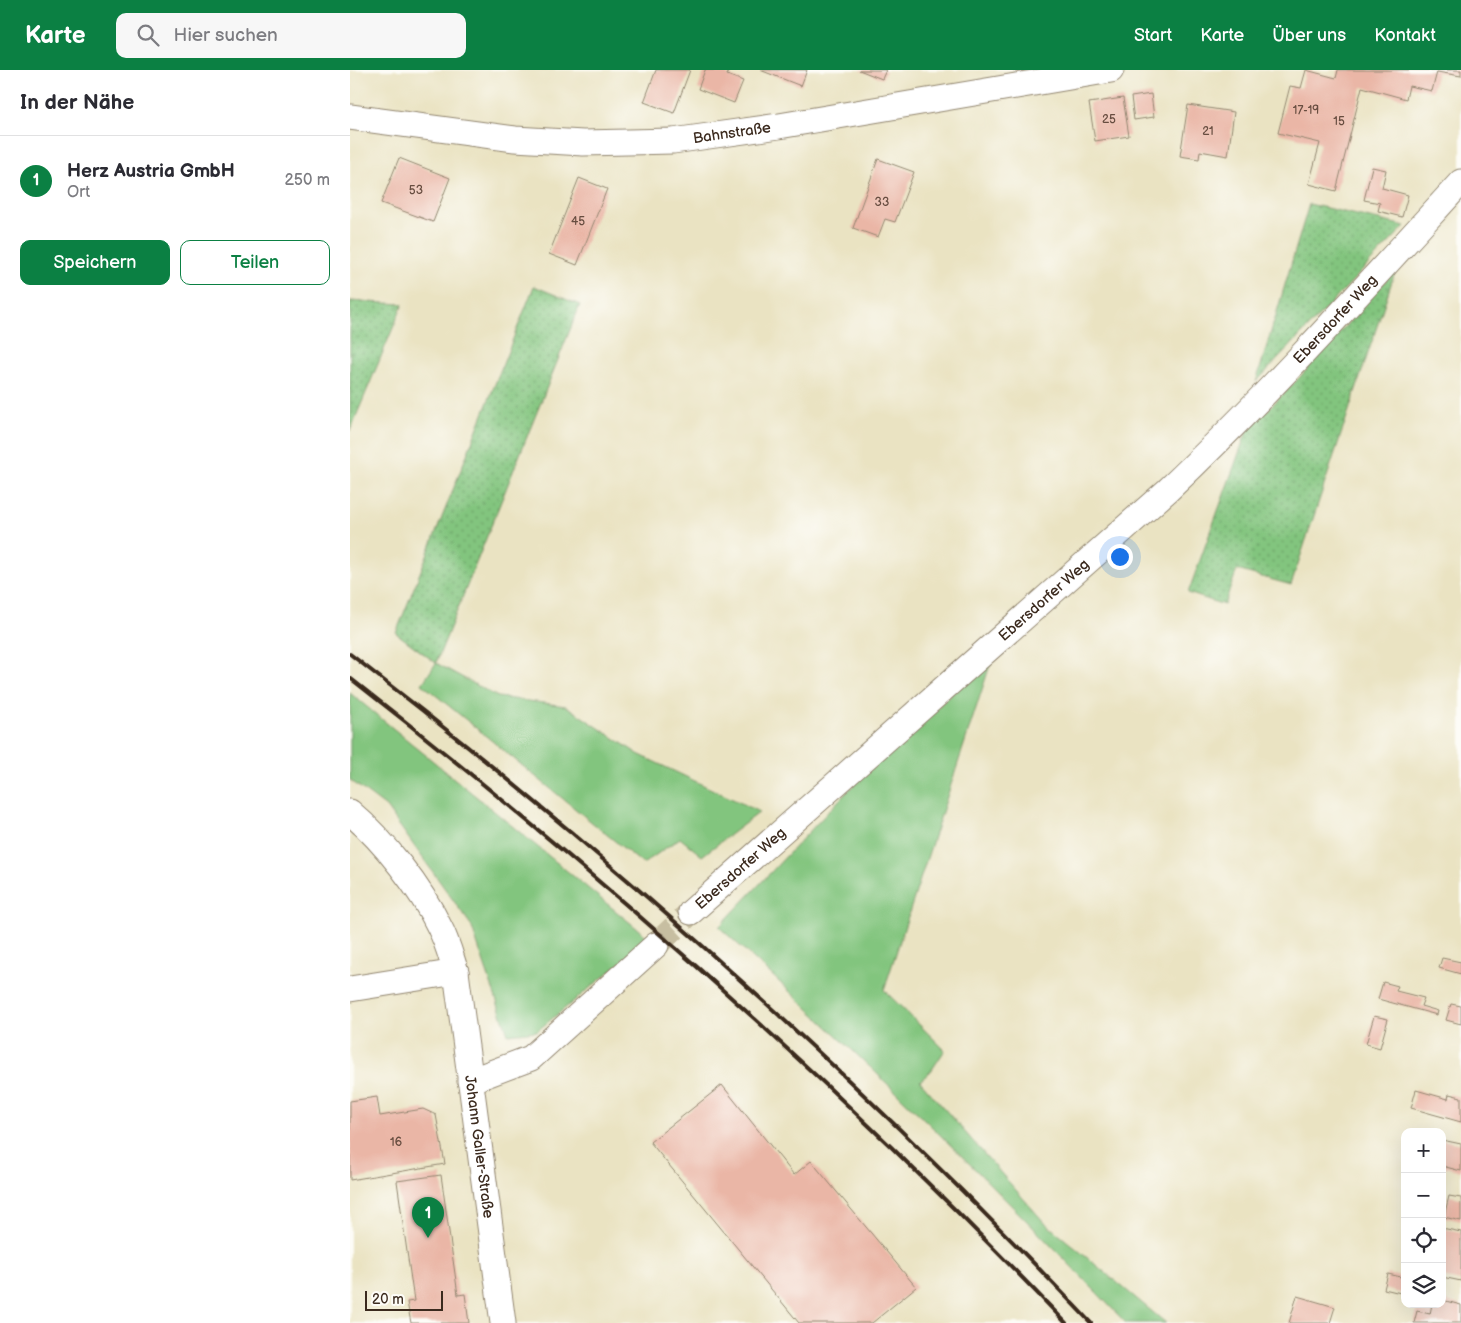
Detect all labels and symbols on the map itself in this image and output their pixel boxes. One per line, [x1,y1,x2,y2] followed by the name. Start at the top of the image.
[1293,103,1319,118] house number: 17-19
[1102,112,1116,127] house number: 25
[1333,114,1345,129] house number: 15
[692,118,772,148] street label: Bahnstraße
[1202,124,1214,139] house number: 21
[409,183,423,198] house number: 53
[875,195,889,210] house number: 33
[571,214,585,229] house number: 45
[1289,271,1381,368] street label: Ebersdorfer Weg
[1107,544,1133,570] your location
[994,555,1093,645] street label: Ebersdorfer Weg
[691,823,790,913] street label: Ebersdorfer Weg
[460,1074,498,1220] street label: Johann Galler-Straße
[390,1135,402,1150] house number: 16
[412,1197,444,1238] pin: 1
[365,1288,442,1311] scale bar

